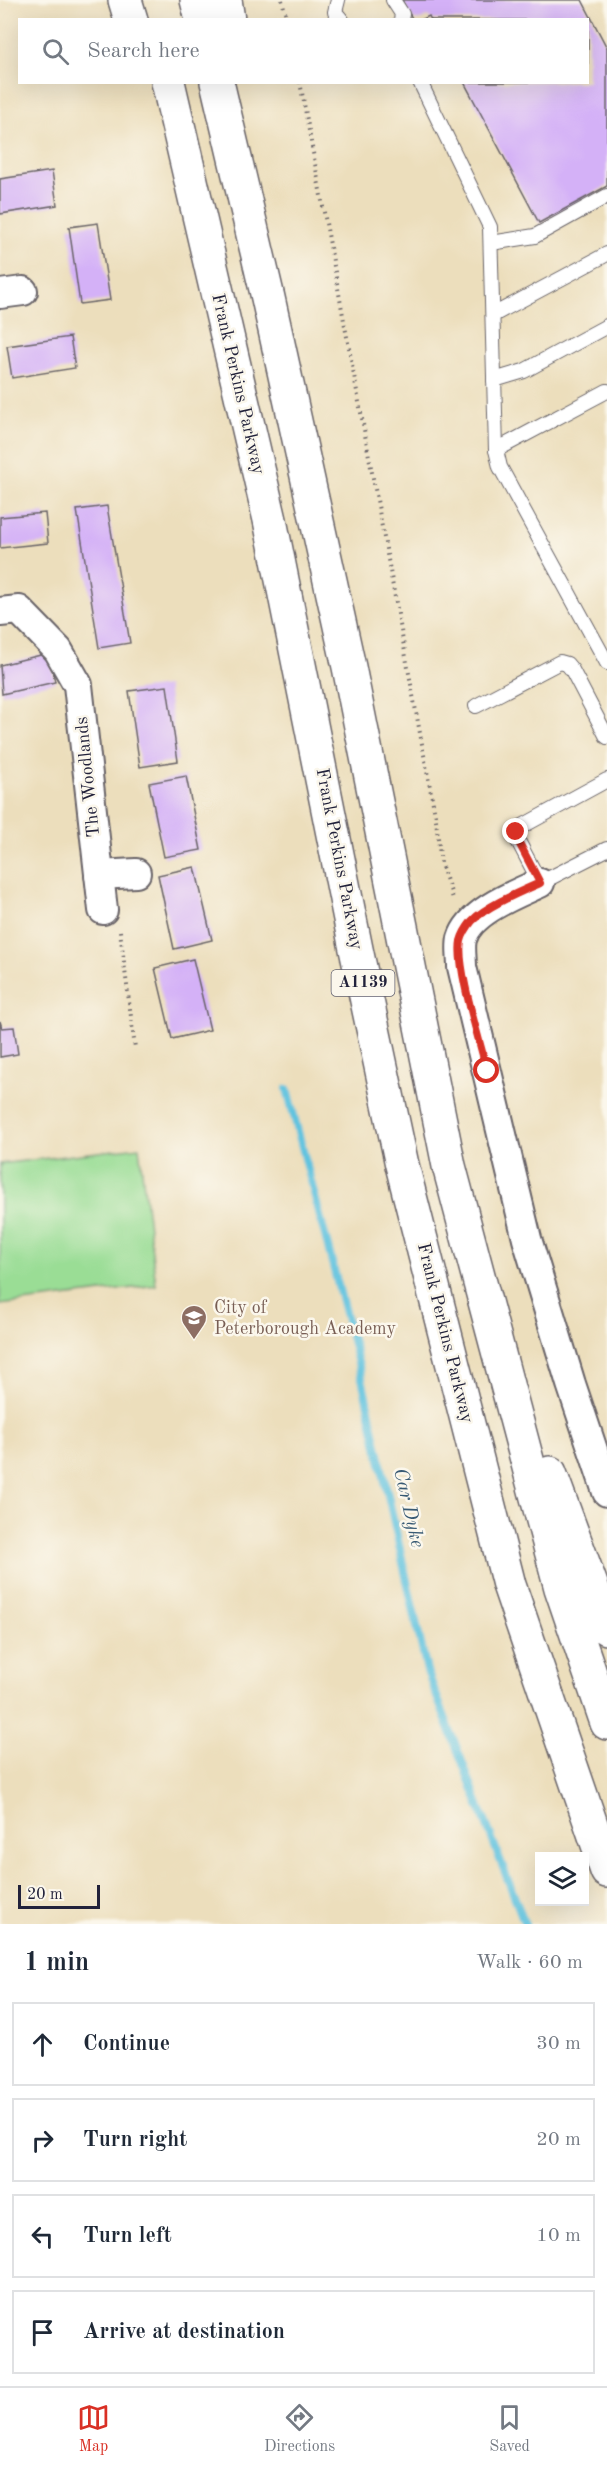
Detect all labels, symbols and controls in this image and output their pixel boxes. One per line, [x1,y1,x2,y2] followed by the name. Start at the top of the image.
[18,18,589,84] search box
[39,35,72,68] icon: search
[87,40,200,62] text: Search here
[208,292,268,477] street label: Frank Perkins Parkway
[73,716,103,838] street label: The Woodlands
[313,767,366,952] street label: Frank Perkins Parkway
[502,818,528,844] route end
[332,970,394,996] road number: A1139
[473,1057,499,1083] route start
[414,1241,476,1425] street label: Frank Perkins Parkway
[214,1299,397,1338] place label: City of Peterborough Academy
[179,1303,209,1341] school or university icon: City of Peterborough Academy
[389,1466,427,1550] water label: Car Dyke
[535,1852,589,1906] map controls
[535,1852,589,1906] button: layers
[18,1882,100,1910] scale bar
[27,1887,63,1903] text: 20 m
[24,1950,89,1976] text: 1 min
[476,1953,583,1973] text: Walk · 60 m
[26,2028,59,2061] icon: ahead
[83,2033,170,2055] text: Continue
[536,2034,581,2054] text: 30 m
[26,2124,59,2157] icon: right
[83,2129,187,2151] text: Turn right
[536,2130,581,2150] text: 20 m
[26,2220,59,2253] icon: left
[83,2225,172,2247] text: Turn left
[536,2226,581,2246] text: 10 m
[26,2316,59,2349] icon: arrive
[83,2321,285,2343] text: Arrive at destination
[77,2401,110,2457] tab: Map
[264,2401,335,2457] tab: Directions
[489,2401,530,2457] tab: Saved

